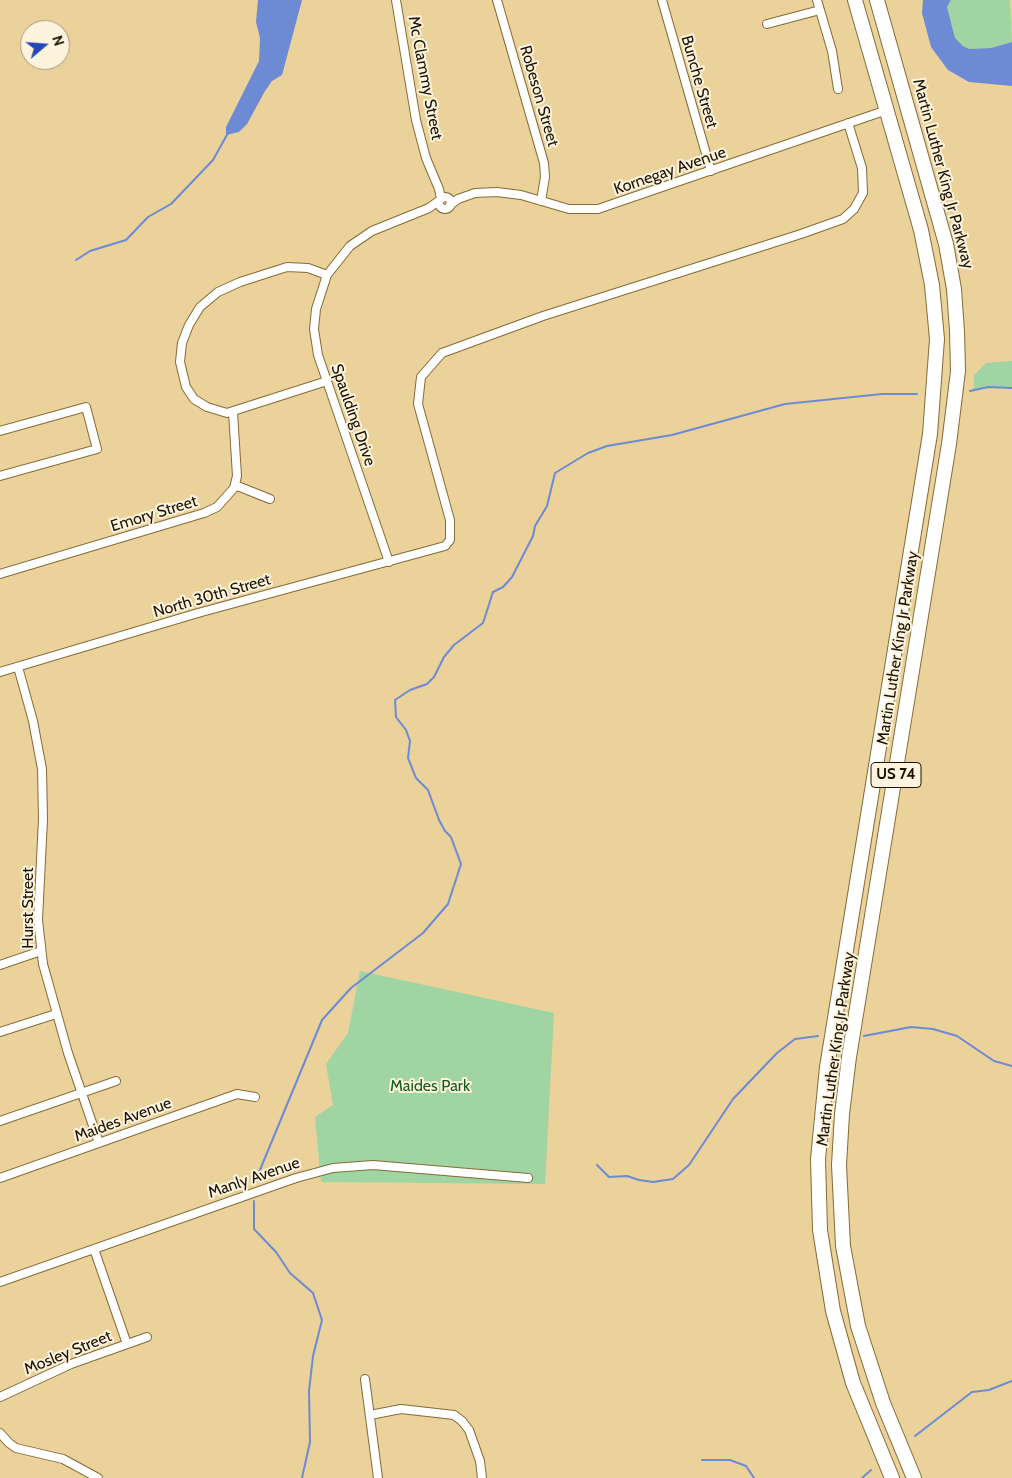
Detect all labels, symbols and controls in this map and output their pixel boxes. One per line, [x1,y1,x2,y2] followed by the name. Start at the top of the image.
[404,15,446,141] street label: Mc Clammy Street
[20,20,70,70] north arrow
[48,33,68,48] text: N
[677,33,721,131] street label: Bunche Street
[515,43,563,149] street label: Robeson Street
[908,77,978,271] street label: Martin Luther King Jr Parkway
[611,143,729,199] street label: Kornegay Avenue
[327,361,379,469] street label: Spaulding Drive
[108,492,200,536] street label: Emory Street
[873,550,923,746] street label: Martin Luther King Jr Parkway
[151,570,273,622] street label: North 30th Street
[871,762,921,788] road number: US 74
[18,867,38,949] street label: Hurst Street
[813,951,859,1147] street label: Martin Luther King Jr Parkway
[390,1076,470,1096] park label: Maides Park
[72,1094,174,1146] street label: Maides Avenue
[206,1153,302,1203] street label: Manly Avenue
[21,1327,115,1379] street label: Mosley Street

